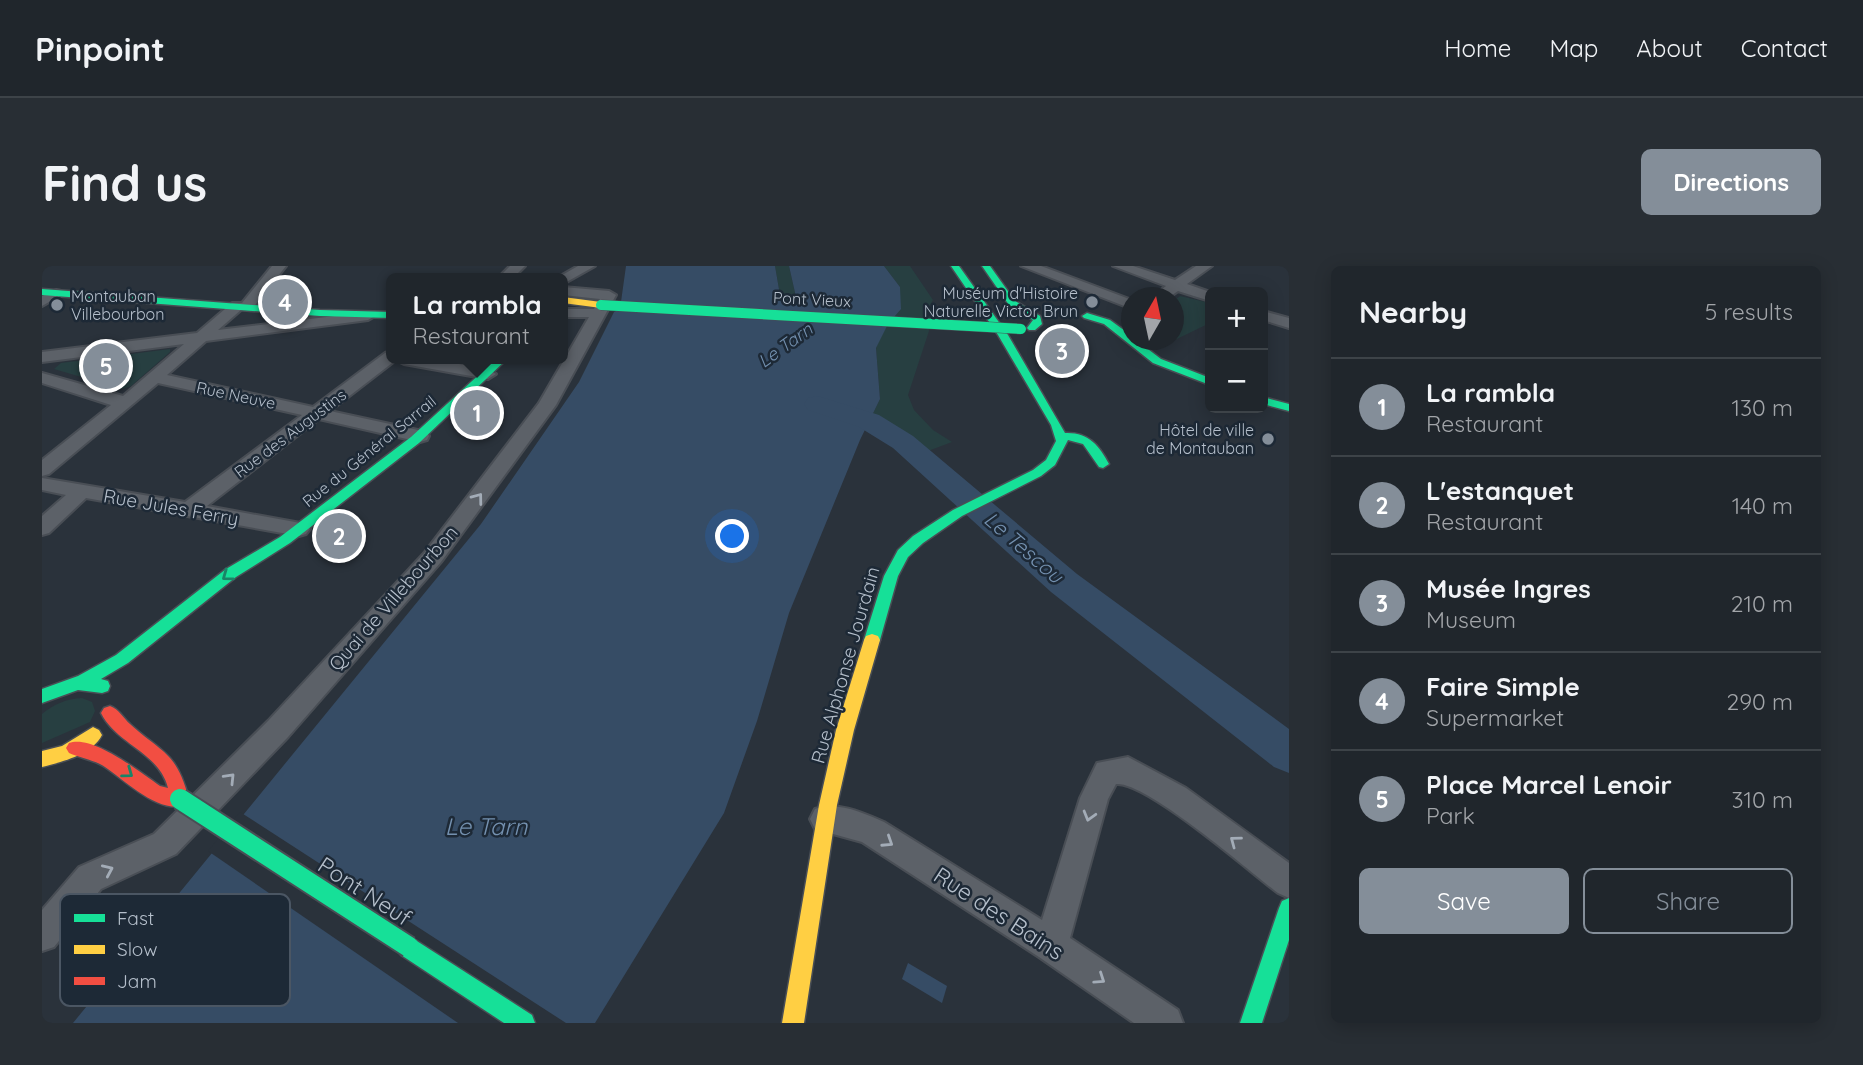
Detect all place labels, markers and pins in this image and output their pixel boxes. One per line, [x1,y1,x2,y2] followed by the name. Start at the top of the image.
[262,276,308,328] pin: 4
[924,283,1078,321] place label: Muséum d'Histoire Naturelle Victor Brun
[71,286,165,324] place label: Montauban Villebourbon
[1084,294,1100,310] marker: Muséum d'Histoire Naturelle Victor Brun
[49,297,65,313] marker: Montauban Villebourbon
[1039,325,1085,377] pin: 3
[83,340,129,392] pin: 5
[454,387,500,439] pin: 1
[1146,420,1254,458] place label: Hôtel de ville de Montauban
[1260,431,1276,447] marker: Hôtel de ville de Montauban
[316,510,362,562] pin: 2

